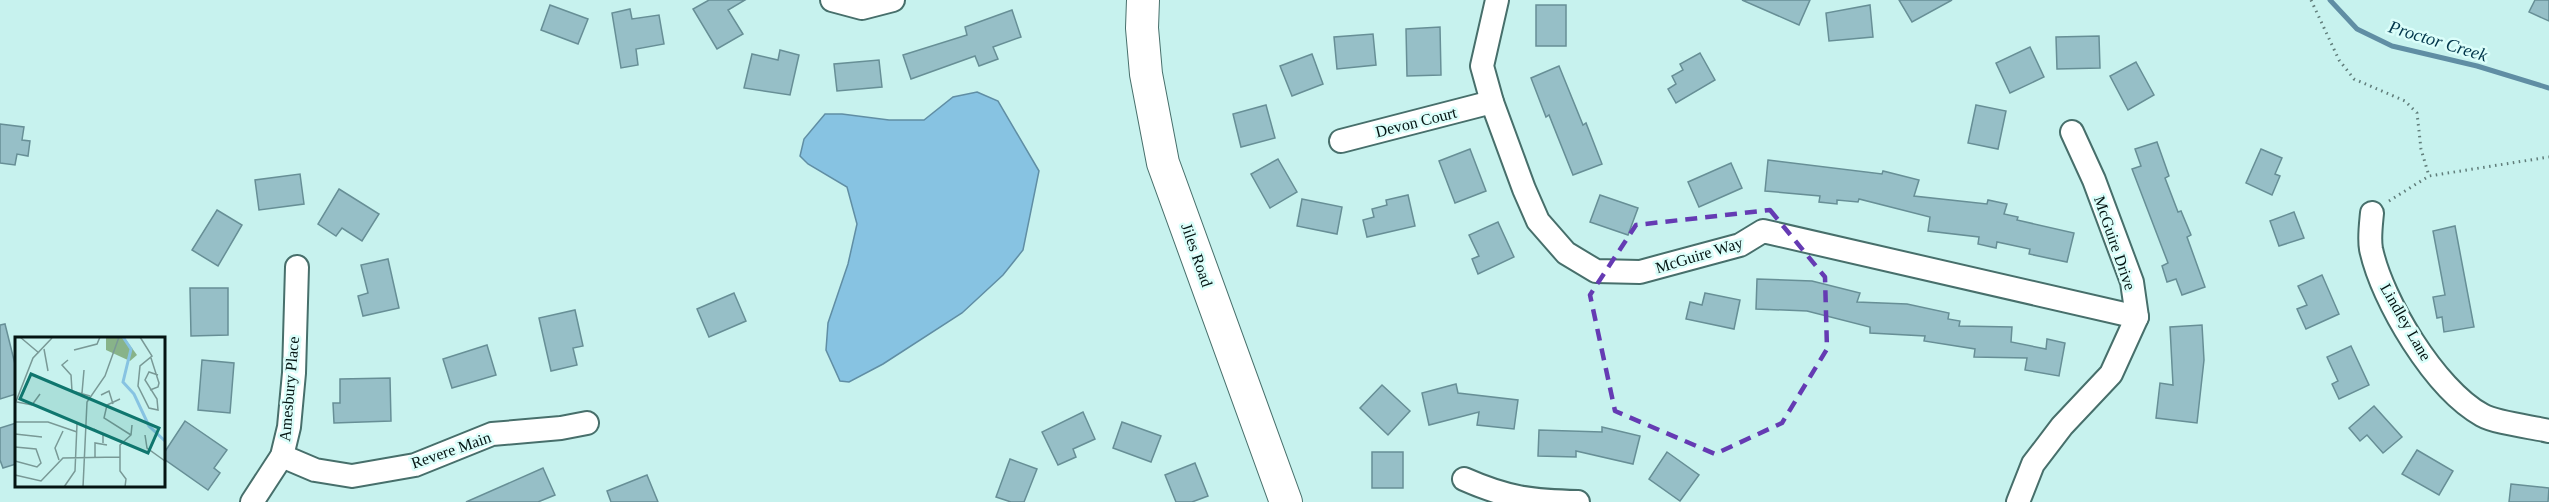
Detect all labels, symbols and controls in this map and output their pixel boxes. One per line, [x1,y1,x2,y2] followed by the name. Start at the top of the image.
[2385,16,2491,66] water label: Proctor Creek
[1374,104,1459,140] street label: Devon Court
[2091,194,2139,292] street label: McGuire Drive
[1178,221,1216,289] street label: Jiles Road
[1653,234,1745,277] street label: McGuire Way
[2376,281,2435,364] street label: Lindley Lane
[276,336,303,442] street label: Amesbury Place
[15,337,165,487] inset map
[409,428,493,472] street label: Revere Main

